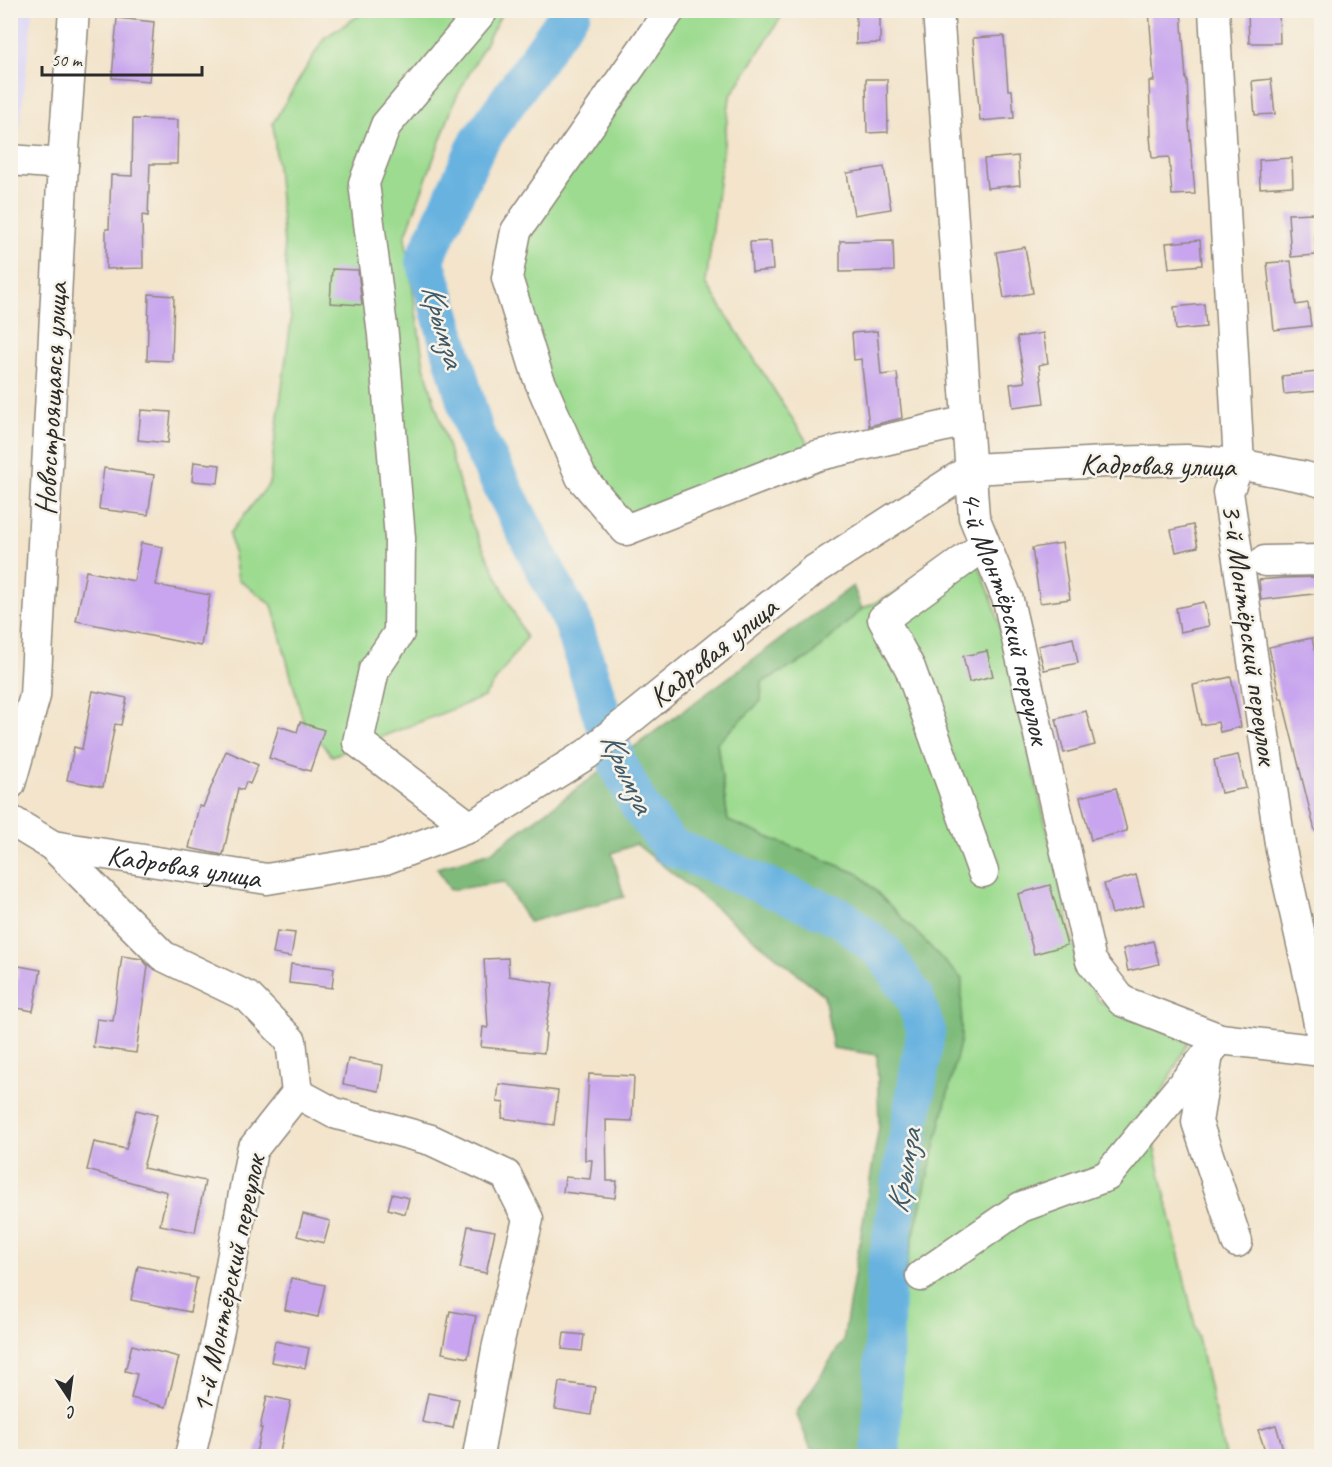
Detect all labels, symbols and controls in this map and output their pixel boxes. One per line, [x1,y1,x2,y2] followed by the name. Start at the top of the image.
[42,39,202,77] scale bar
[51,49,84,71] text: 50 m
[412,279,476,374] water label: Крымза
[26,280,76,516] street label: Новостроящаяся улица
[1080,445,1238,485] street label: Кадровая улица
[953,490,1060,751] street label: 4-й Монтёрский переулок
[1213,501,1287,770] street label: 3-й Монтёрский переулок
[641,587,787,716] street label: Кадровая улица
[591,725,665,822] water label: Крымза
[105,836,266,897] street label: Кадровая улица
[876,1123,932,1216] water label: Крымза
[182,1149,274,1416] street label: 1-й Монтёрский переулок
[39,1368,99,1428] north arrow
[64,1401,78,1423] text: С

